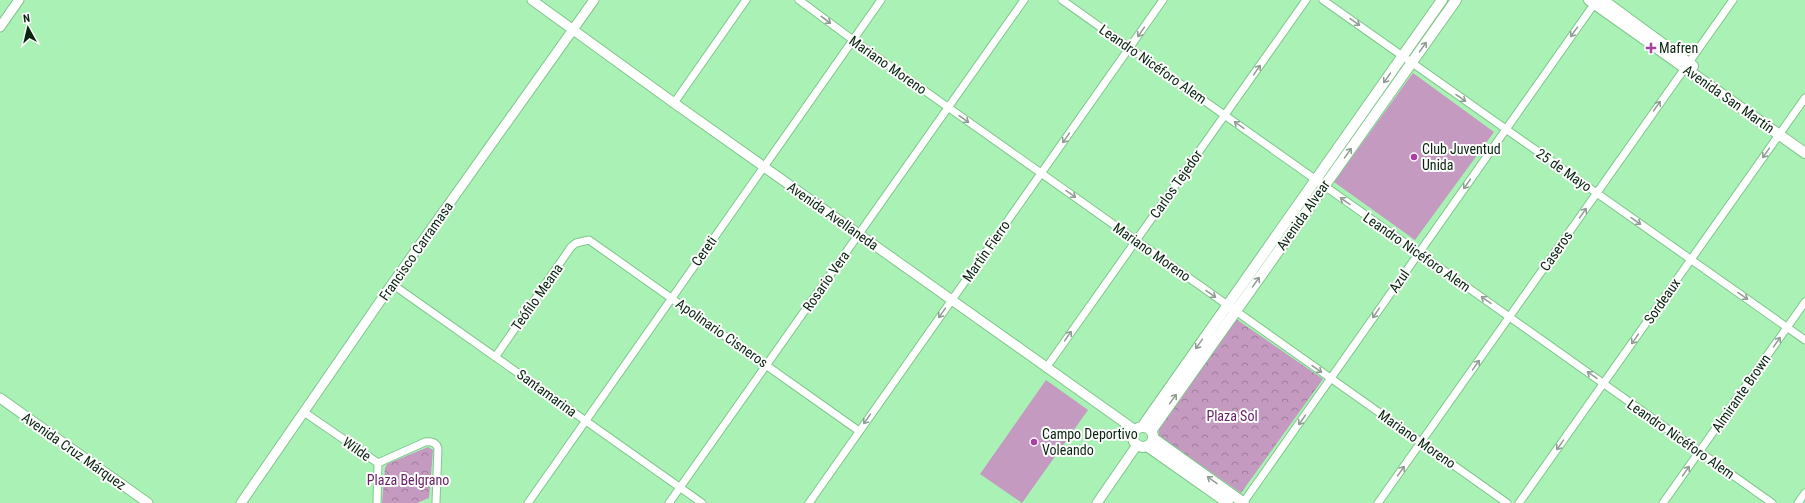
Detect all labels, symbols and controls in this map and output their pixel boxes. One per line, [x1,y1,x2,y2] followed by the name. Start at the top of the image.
[8,8,48,48] north arrow
[22,12,31,25] text: N
[820,16,831,24] one-way arrow
[1350,18,1361,27] one-way arrow
[1096,21,1210,107] street label: Leandro Nicéforo Alem
[1137,26,1145,37] one-way arrow
[1570,26,1578,37] one-way arrow
[846,32,930,98] street label: Mariano Moreno
[1659,40,1698,56] place label: Mafren
[1419,41,1427,52] one-way arrow
[1646,43,1656,53] marker: Mafren
[1681,62,1777,136] street label: Avenida San Martín
[1253,64,1261,75] one-way arrow
[1383,72,1391,83] one-way arrow
[1456,94,1467,102] one-way arrow
[1653,101,1662,112] one-way arrow
[959,115,970,123] one-way arrow
[1234,121,1245,130] one-way arrow
[1062,132,1070,143] one-way arrow
[1422,141,1501,173] place label: Club Juventud Unida
[1533,145,1595,195] street label: 25 de Mayo
[1147,147,1205,221] street label: Carlos Tejedor
[1344,147,1352,158] one-way arrow
[1762,147,1770,158] one-way arrow
[1409,152,1419,162] marker: Club Juventud Unida
[1273,177,1333,253] street label: Avenida Alvear
[1463,178,1471,189] one-way arrow
[784,179,882,253] street label: Avenida Avellaneda
[1065,190,1076,198] one-way arrow
[1340,197,1351,205] one-way arrow
[376,199,456,303] street label: Francisco Carramasa
[1579,208,1587,219] one-way arrow
[1360,209,1474,295] street label: Leandro Nicéforo Alem
[959,217,1013,285] street label: Martín Fierro
[1631,217,1642,225] one-way arrow
[1110,219,1194,285] street label: Mariano Moreno
[1537,228,1575,274] street label: Caseros
[688,233,720,269] street label: Cereti
[799,248,853,314] street label: Rosario Vera
[508,261,566,333] street label: Teófilo Meana
[1385,266,1413,296] street label: Azul
[1641,275,1683,327] street label: Sordeaux
[1252,276,1260,287] one-way arrow
[1205,290,1216,298] one-way arrow
[1737,292,1748,300] one-way arrow
[673,295,771,371] street label: Apolinario Cisneros
[1480,296,1491,304] one-way arrow
[938,307,946,318] one-way arrow
[1372,307,1380,318] one-way arrow
[1064,331,1073,342] one-way arrow
[1631,333,1639,344] one-way arrow
[1773,337,1781,348] one-way arrow
[1195,338,1203,349] one-way arrow
[1708,351,1774,435] street label: Almirante Brown
[1472,360,1480,371] one-way arrow
[1311,365,1322,373] one-way arrow
[514,366,580,420] street label: Santamarina
[1586,371,1597,379] one-way arrow
[1169,394,1177,405] one-way arrow
[1624,396,1738,482] street label: Leandro Nicéforo Alem
[1375,406,1459,472] street label: Mariano Moreno
[1206,408,1258,424] park label: Plaza Sol
[19,409,129,493] street label: Avenida Cruz Márquez
[863,413,872,424] one-way arrow
[1298,414,1306,425] one-way arrow
[1042,426,1138,458] place label: Campo Deportivo Voleando
[340,434,374,465] street label: Wilde
[1029,437,1039,447] marker: Campo Deportivo Voleando
[1556,440,1564,451] one-way arrow
[1397,466,1405,477] one-way arrow
[1682,466,1690,477] one-way arrow
[367,472,449,488] park label: Plaza Belgrano
[1207,476,1218,484] one-way arrow

